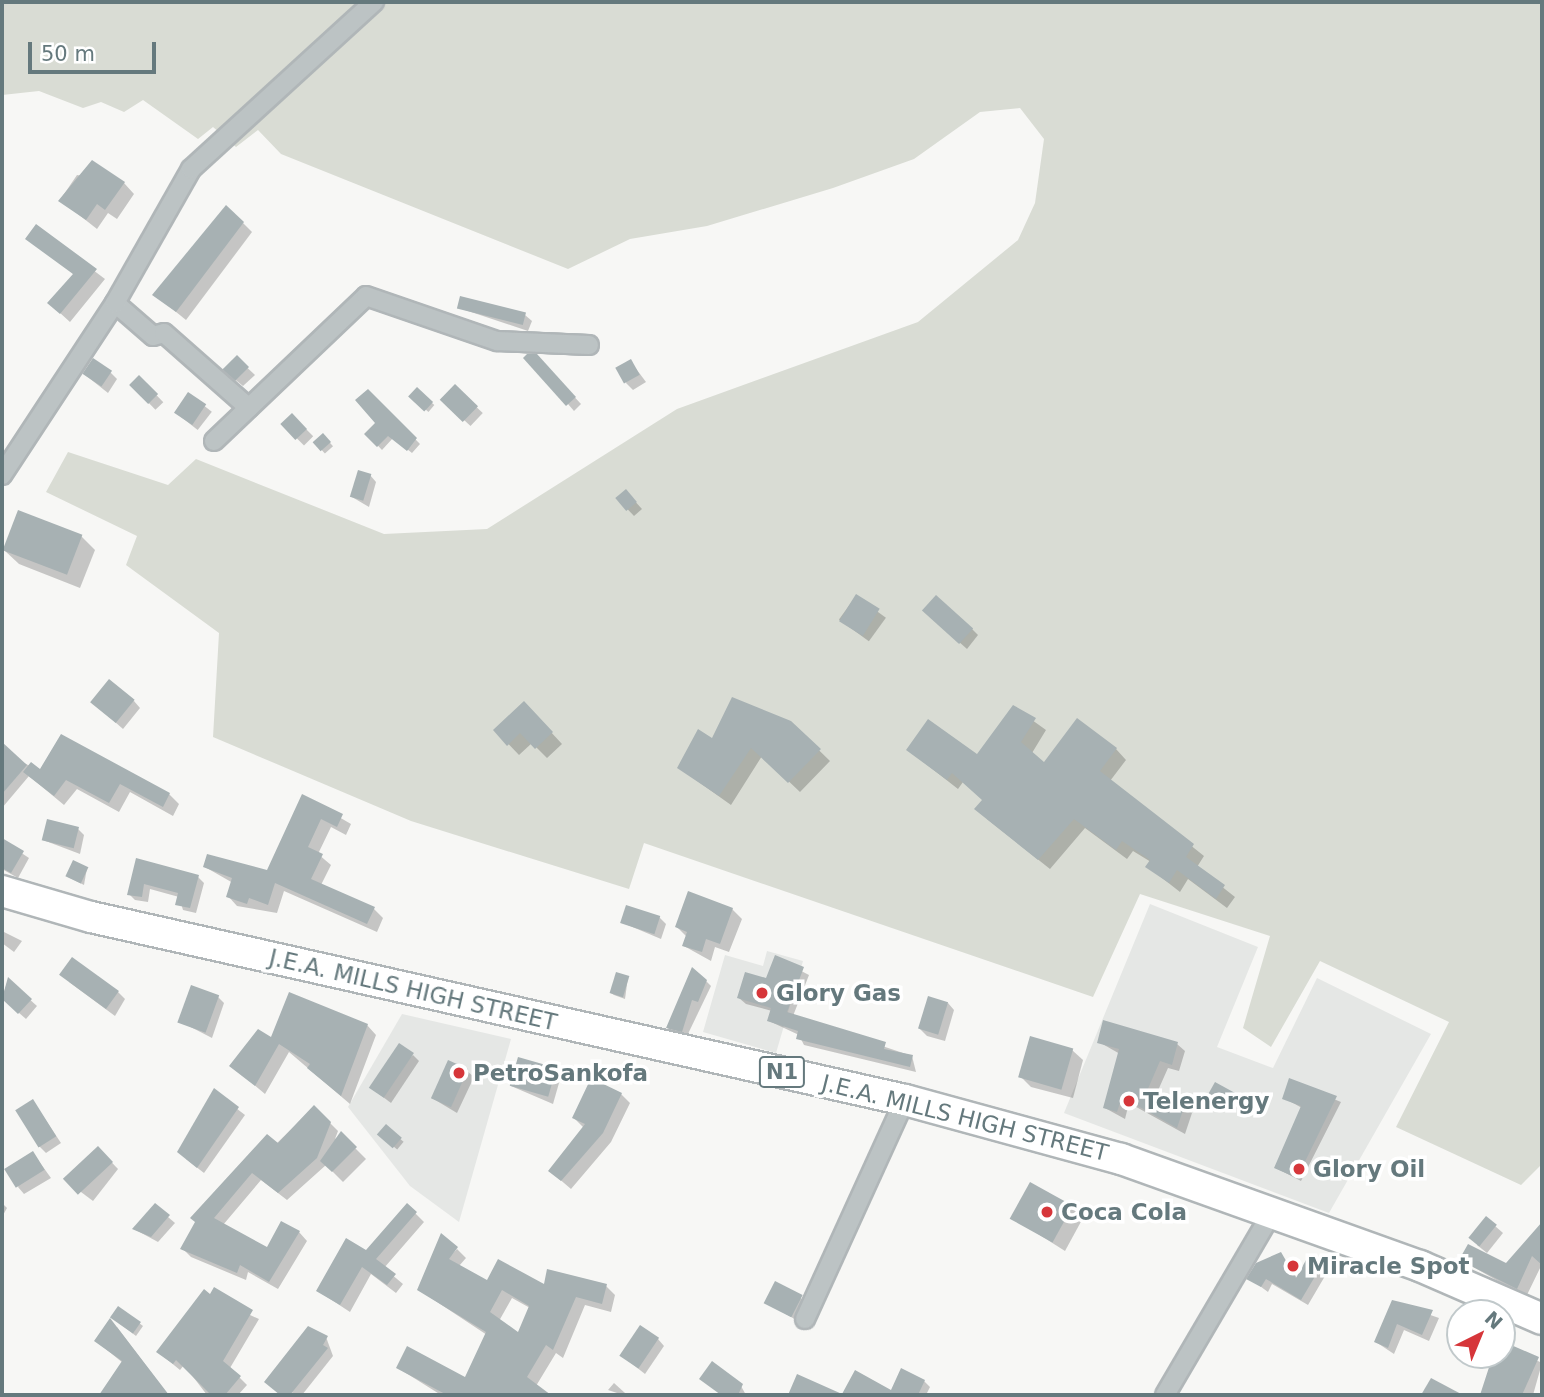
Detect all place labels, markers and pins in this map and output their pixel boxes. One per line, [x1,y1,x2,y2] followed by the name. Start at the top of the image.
[776,979,901,1007] place label: Glory Gas
[754,985,770,1001] marker: Glory Gas
[473,1059,648,1087] place label: PetroSankofa
[451,1065,467,1081] marker: PetroSankofa
[1143,1087,1269,1115] place label: Telenergy
[1121,1093,1137,1109] marker: Telenergy
[1313,1155,1425,1183] place label: Glory Oil
[1291,1161,1307,1177] marker: Glory Oil
[1061,1198,1187,1226] place label: Coca Cola
[1039,1204,1055,1220] marker: Coca Cola
[1307,1252,1470,1280] place label: Miracle Spot
[1285,1258,1301,1274] marker: Miracle Spot

